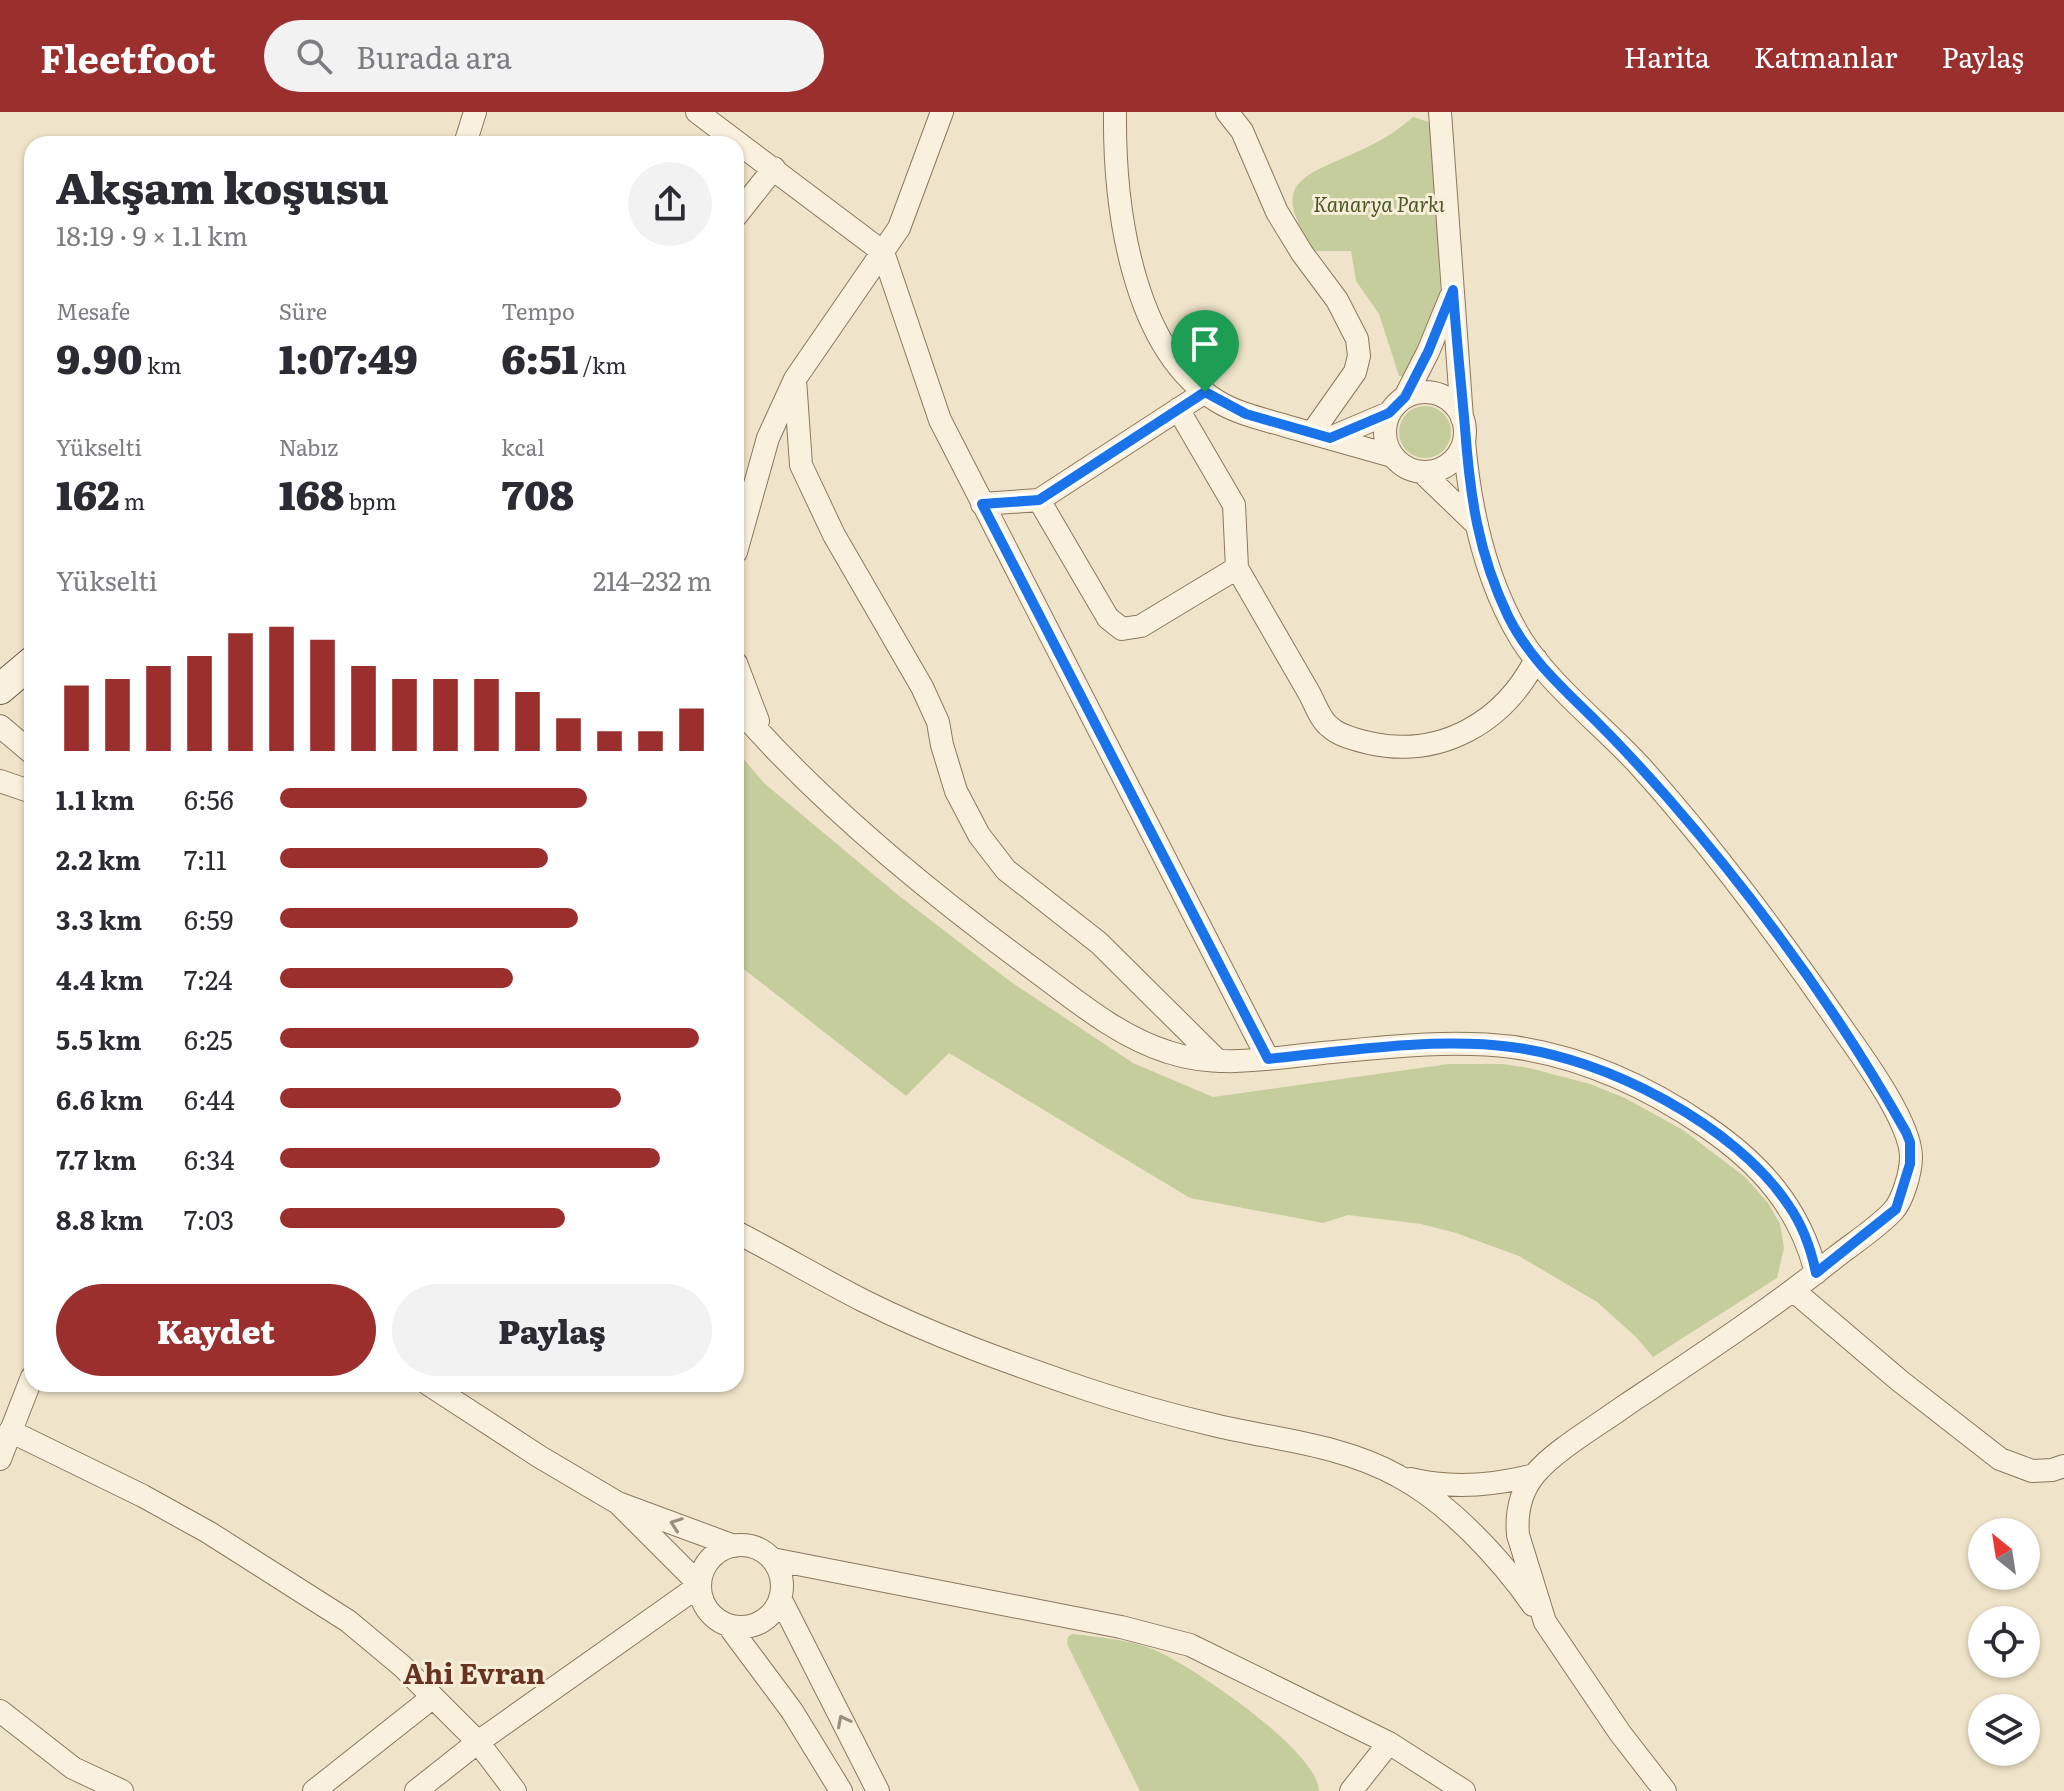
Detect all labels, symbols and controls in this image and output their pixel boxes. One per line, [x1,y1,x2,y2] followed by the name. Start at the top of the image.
[264,20,824,92] search box
[40,28,216,85] text: Fleetfoot
[292,34,336,78] icon: search
[356,34,512,78] text: Burada ara
[1624,35,1710,77] text: Harita
[1754,35,1897,77] text: Katmanlar
[1941,35,2024,77] text: Paylaş
[56,152,389,218] text: Akşam koşusu
[628,162,712,246] button: share
[1313,188,1445,218] park label: Kanarya Parkı
[56,215,248,254] text: 18:19 · 9 × 1.1 km
[56,294,130,327] text: Mesafe
[279,294,327,327] text: Süre
[501,294,575,327] text: Tempo
[1171,310,1239,392] pin
[1183,322,1227,366] icon: arrive
[56,327,143,386] text: 9.90
[279,327,418,386] text: 1:07:49
[501,327,578,386] text: 6:51
[143,348,182,381] text: km
[578,348,627,381] text: /km
[56,430,142,463] text: Yükselti
[279,430,338,463] text: Nabız
[501,430,545,463] text: kcal
[56,463,119,522] text: 162
[279,463,344,522] text: 168
[501,463,574,522] text: 708
[119,484,145,517] text: m
[344,484,397,517] text: bpm
[56,560,157,599] text: Yükselti
[593,560,712,599] text: 214–232 m
[56,779,135,818] text: 1.1 km
[184,779,234,818] text: 6:56
[56,839,141,878] text: 2.2 km
[184,839,226,878] text: 7:11
[56,899,142,938] text: 3.3 km
[184,899,233,938] text: 6:59
[56,959,144,998] text: 4.4 km
[184,959,233,998] text: 7:24
[56,1019,141,1058] text: 5.5 km
[184,1019,233,1058] text: 6:25
[56,1079,143,1118] text: 6.6 km
[184,1079,235,1118] text: 6:44
[56,1139,137,1178] text: 7.7 km
[184,1139,235,1178] text: 6:34
[56,1199,144,1238] text: 8.8 km
[184,1199,234,1238] text: 7:03
[56,1284,376,1376] button: Kaydet
[392,1284,712,1376] button: Paylaş
[670,1518,684,1534] one-way arrow
[1968,1518,2040,1590] north arrow
[1968,1518,2040,1766] map controls
[1968,1606,2040,1678] button: locate
[403,1651,545,1693] district label: Ahi Evran
[1968,1694,2040,1766] button: layers
[837,1715,853,1730] one-way arrow

